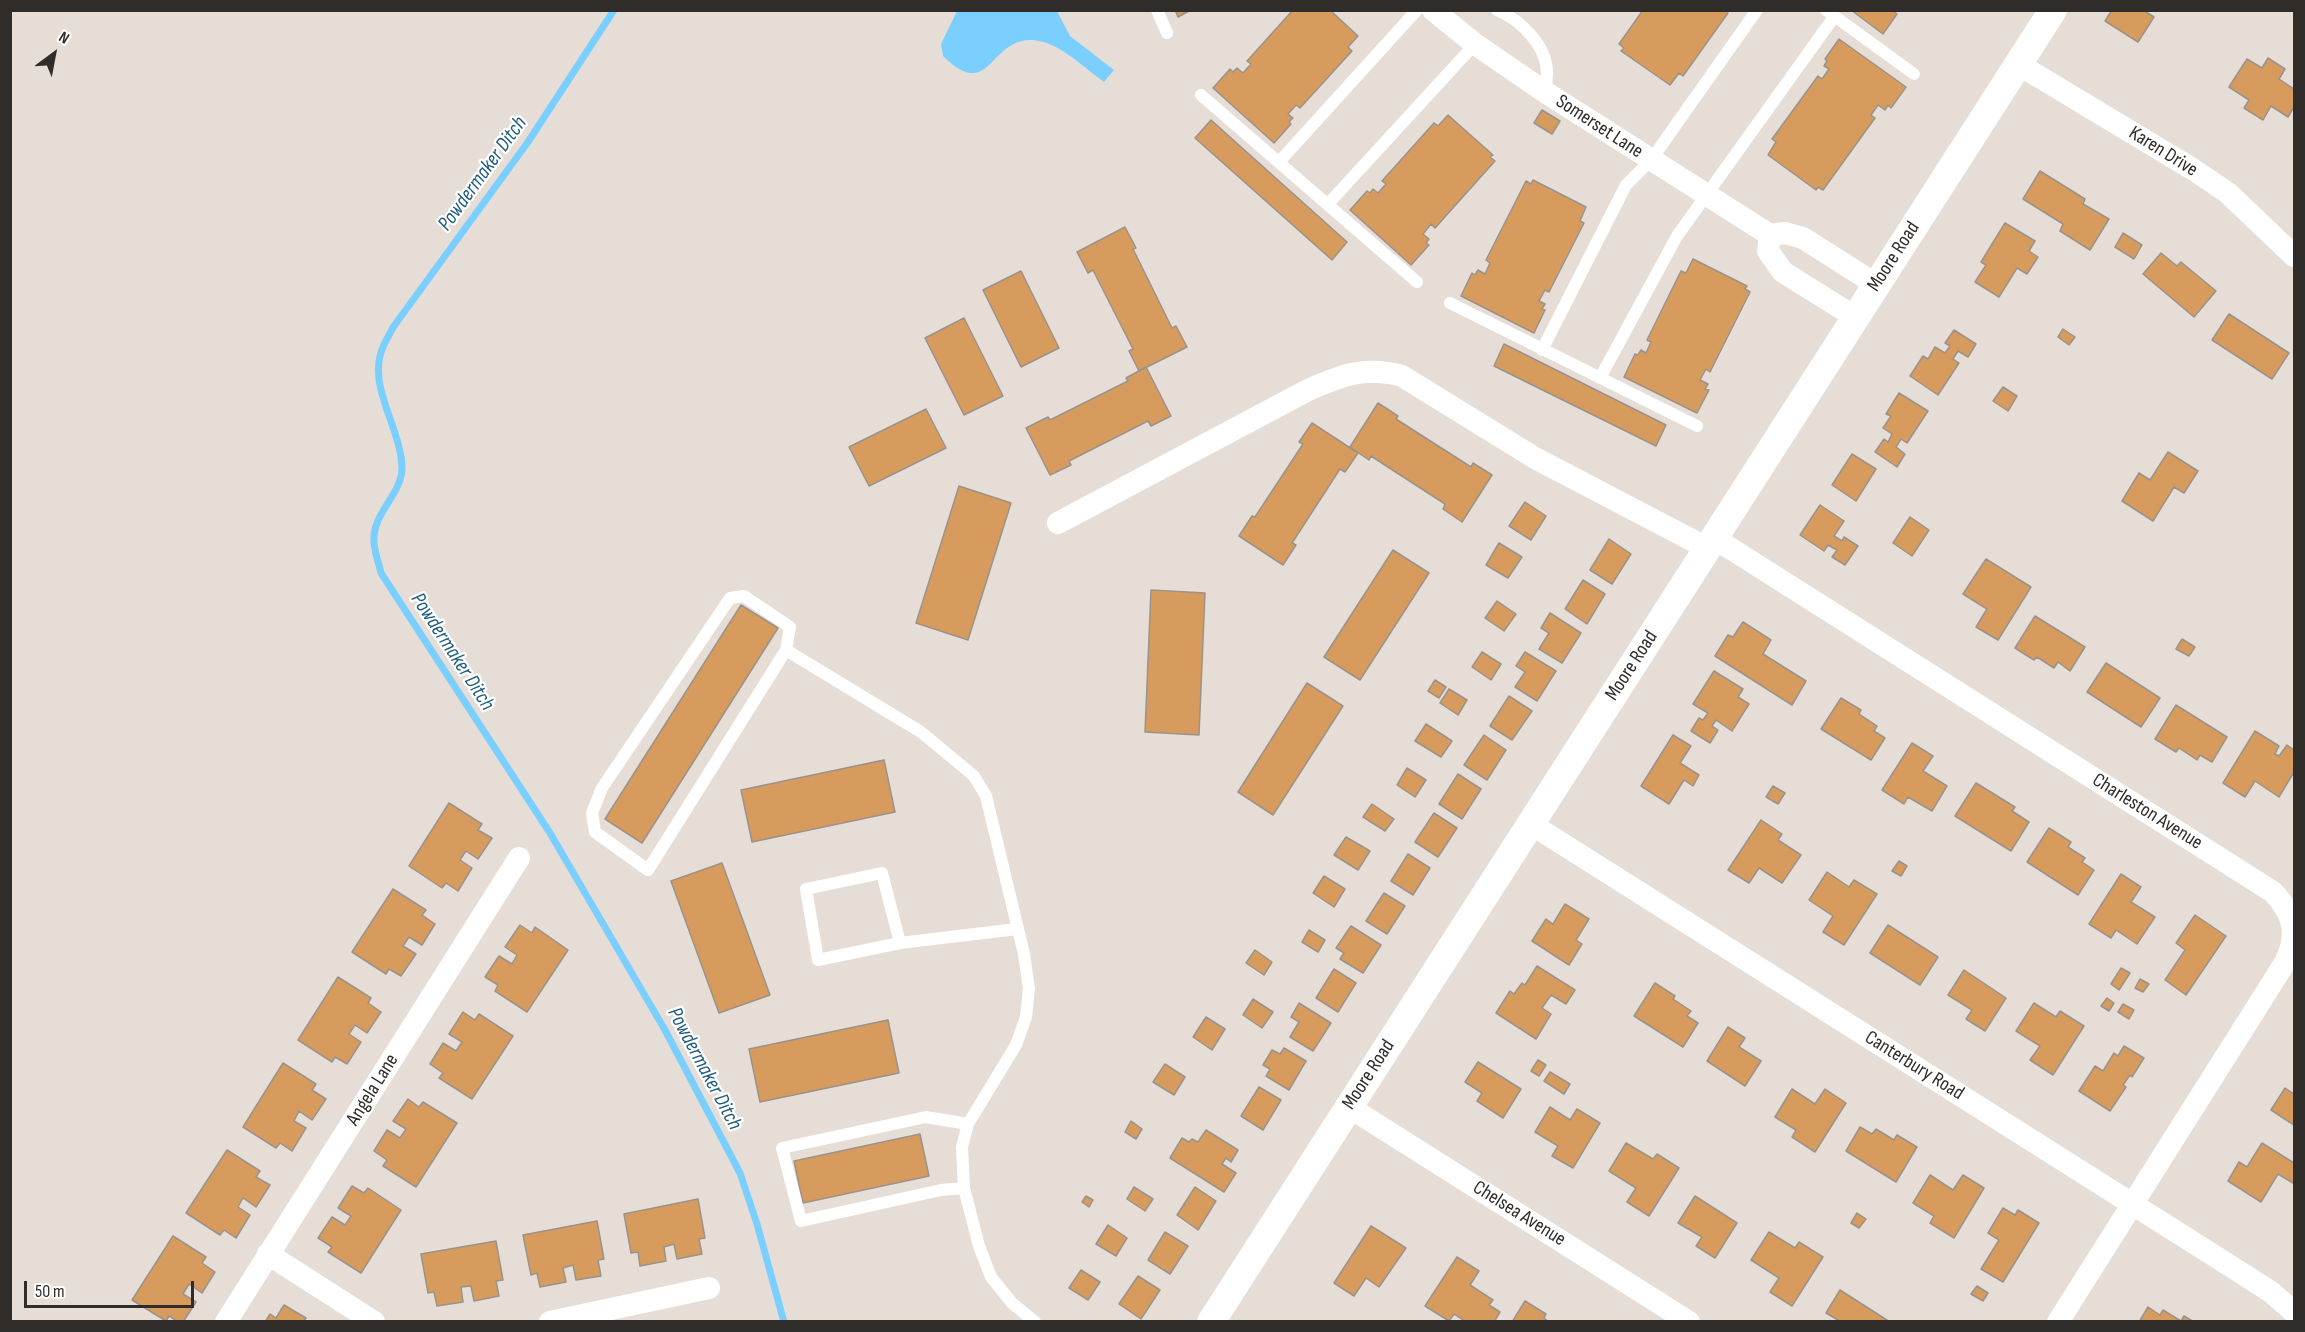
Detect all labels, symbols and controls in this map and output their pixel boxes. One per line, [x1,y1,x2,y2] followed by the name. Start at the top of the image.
[24,24,84,84] north arrow
[55,28,72,49] text: N
[1551,90,1647,164] street label: Somerset Lane
[433,112,533,236] water label: Powdermaker Ditch
[2124,121,2202,183] street label: Karen Drive
[1863,218,1925,296] street label: Moore Road
[405,588,499,716] water label: Powdermaker Ditch
[1601,627,1663,705] street label: Moore Road
[2087,769,2207,855] street label: Charleston Avenue
[661,1003,747,1135] water label: Powdermaker Ditch
[1860,1026,1968,1106] street label: Canterbury Road
[1338,1036,1400,1114] street label: Moore Road
[342,1050,404,1130] street label: Angela Lane
[1468,1176,1570,1252] street label: Chelsea Avenue
[27,1269,196,1307] scale bar
[35,1281,65,1302] text: 50 m

